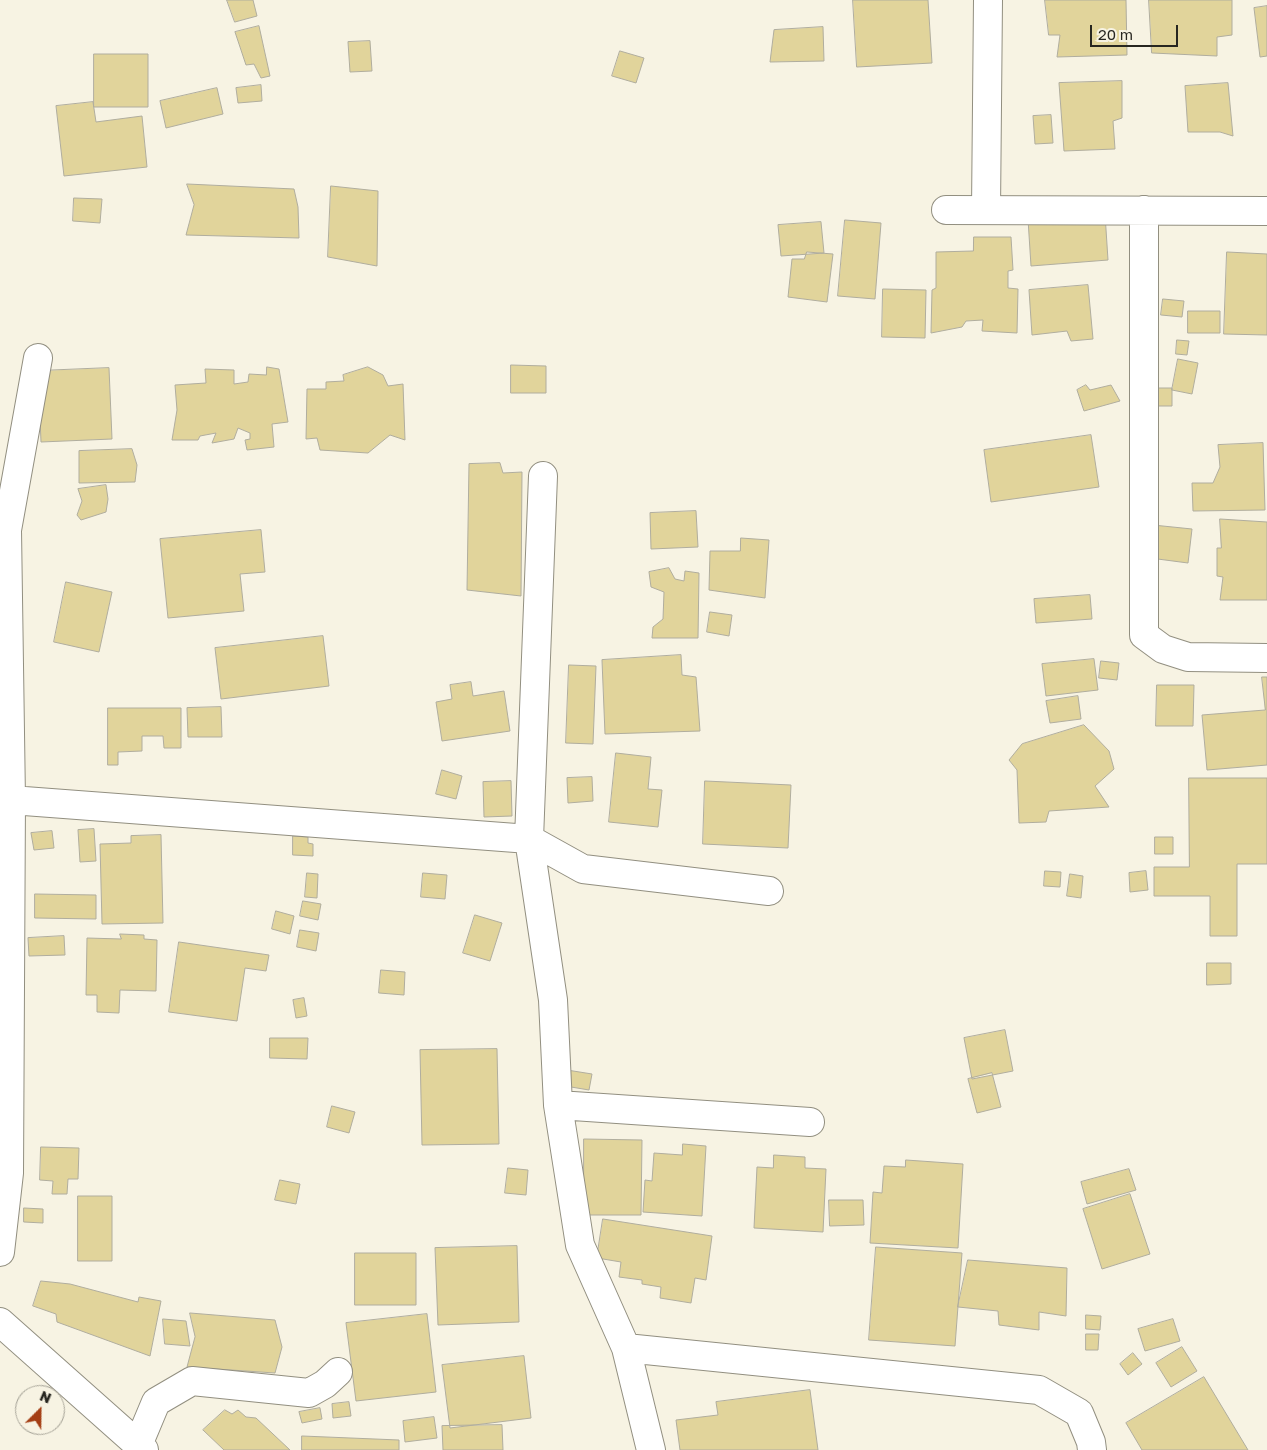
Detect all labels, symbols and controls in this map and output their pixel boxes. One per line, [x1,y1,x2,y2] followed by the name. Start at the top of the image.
[1092,15,1180,47] scale bar
[1098,25,1133,43] text: 20 m
[15,1385,65,1435] north arrow
[37,1387,54,1407] text: N

